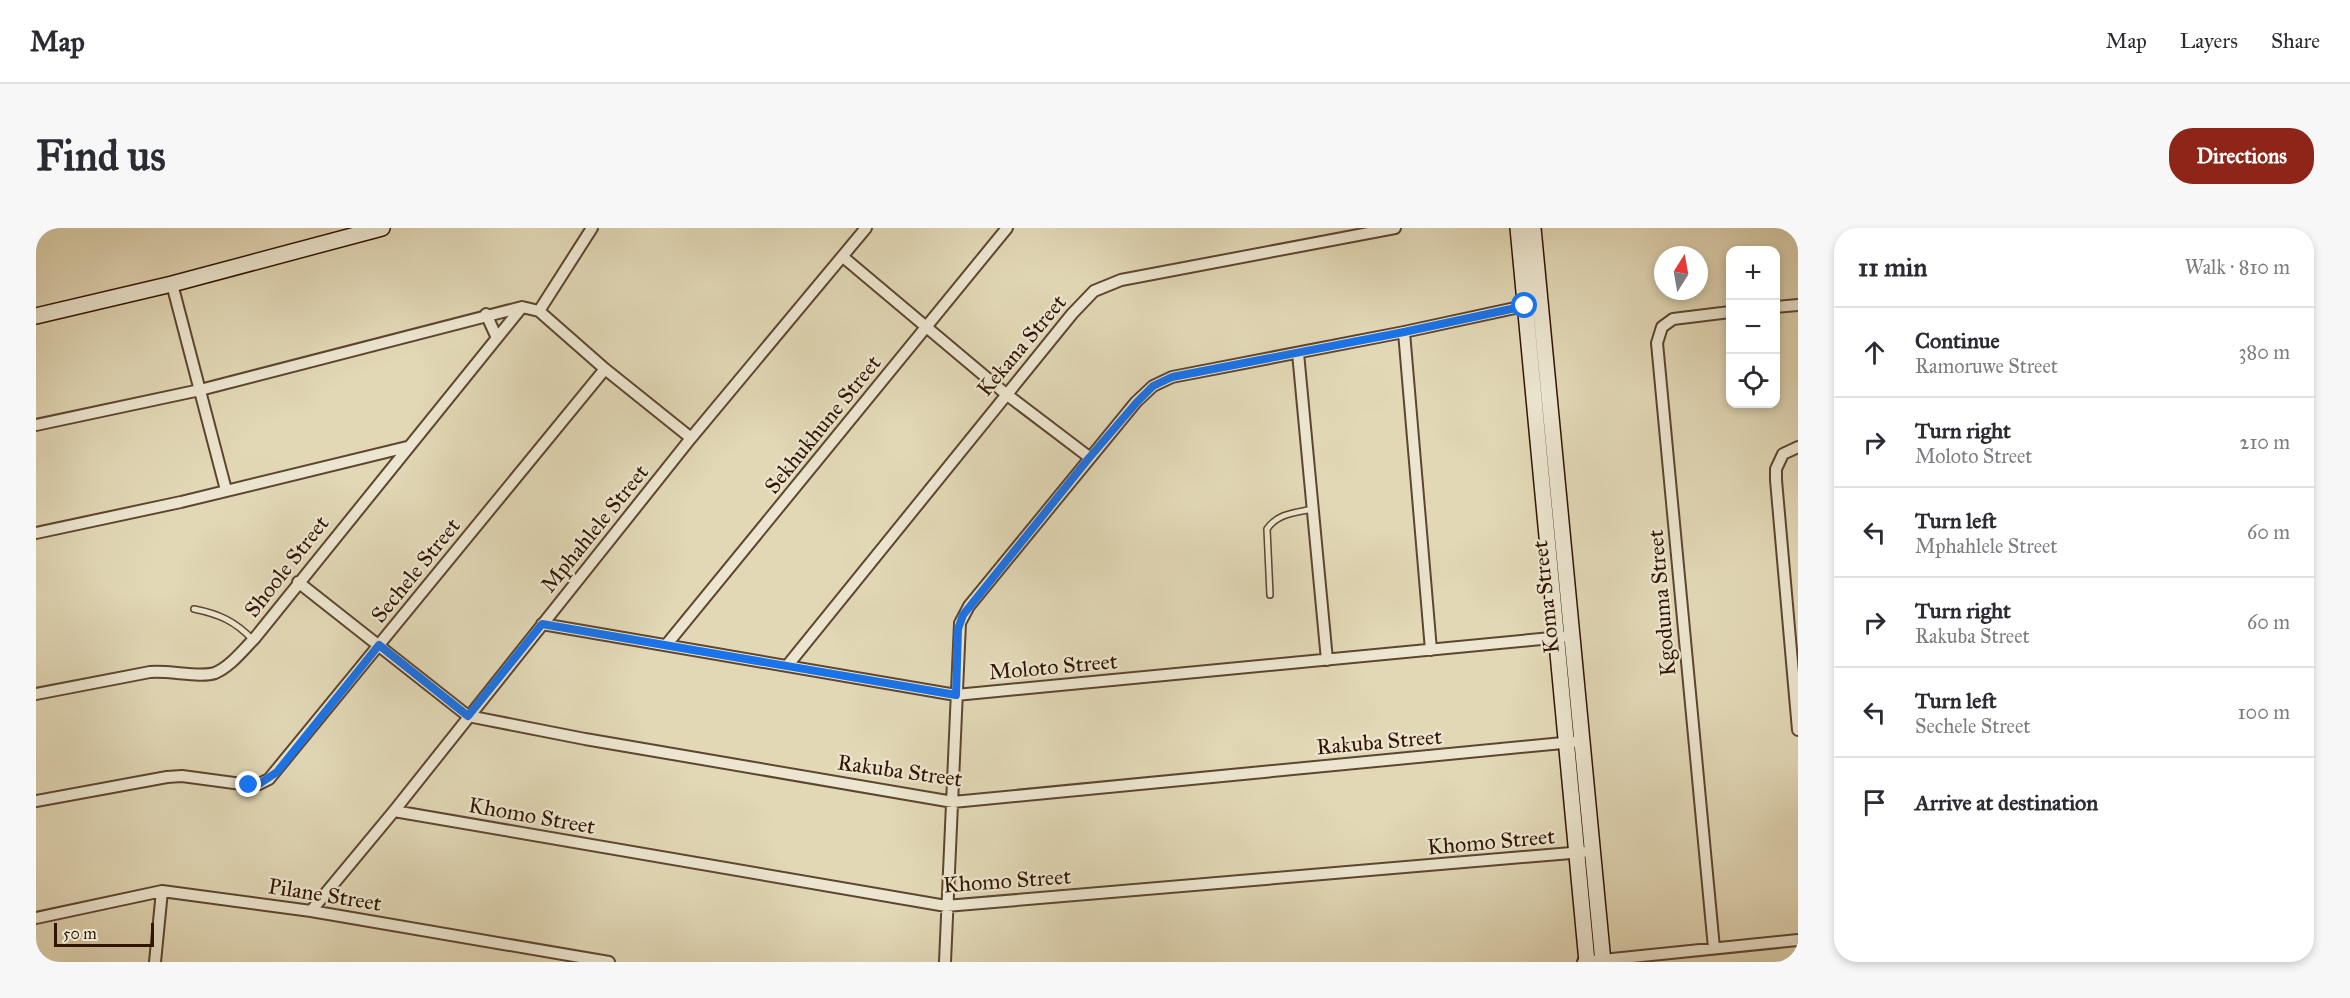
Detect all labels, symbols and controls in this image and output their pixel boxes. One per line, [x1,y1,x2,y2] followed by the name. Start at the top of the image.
[30,24,85,59] text: Map
[2106,28,2147,54] text: Map
[2180,28,2238,54] text: Layers
[2271,28,2320,54] text: Share
[2169,128,2314,184] button: Directions
[36,130,166,182] text: Find us
[1654,246,1708,300] north arrow
[1726,246,1780,408] map controls
[1726,246,1780,300] button: +
[1858,251,1927,283] text: 11 min
[2185,255,2290,279] text: Walk · 810 m
[971,289,1072,402] street label: Kekana Street
[1511,292,1537,318] route start
[1726,300,1780,354] button: −
[1915,327,2000,354] text: Continue
[1858,336,1891,369] icon: ahead
[2239,340,2290,364] text: 380 m
[758,349,887,499] street label: Sekhukhune Street
[1726,354,1780,408] button: locate
[1915,354,2058,378] text: Ramoruwe Street
[1915,417,2011,444] text: Turn right
[1858,426,1891,459] icon: right
[2240,430,2290,454] text: 210 m
[1915,444,2032,468] text: Moloto Street
[535,459,654,598] street label: Mphahlele Street
[1915,507,1997,534] text: Turn left
[238,510,335,623] street label: Shoole Street
[365,512,466,628] street label: Sechele Street
[1858,516,1891,549] icon: left
[2247,520,2290,544] text: 60 m
[1642,528,1681,677] street label: Kgoduma Street
[1915,534,2057,558] text: Mphahlele Street
[1526,539,1565,655] street label: Koma Street
[1915,597,2011,624] text: Turn right
[1858,606,1891,639] icon: right
[2247,610,2290,634] text: 60 m
[1915,624,2030,648] text: Rakuba Street
[988,647,1119,686] street label: Moloto Street
[1915,687,1997,714] text: Turn left
[1858,696,1891,729] icon: left
[2238,700,2290,724] text: 100 m
[1915,714,2030,738] text: Sechele Street
[1315,723,1443,760] street label: Rakuba Street
[836,748,964,793] street label: Rakuba Street
[235,771,261,797] route end
[1858,786,1891,819] icon: arrive
[1915,789,2098,816] text: Arrive at destination
[467,791,597,840] street label: Khomo Street
[1426,822,1556,861] street label: Khomo Street
[942,863,1072,898] street label: Khomo Street
[266,872,384,917] street label: Pilane Street
[54,920,154,948] scale bar
[63,924,97,943] text: 50 m

